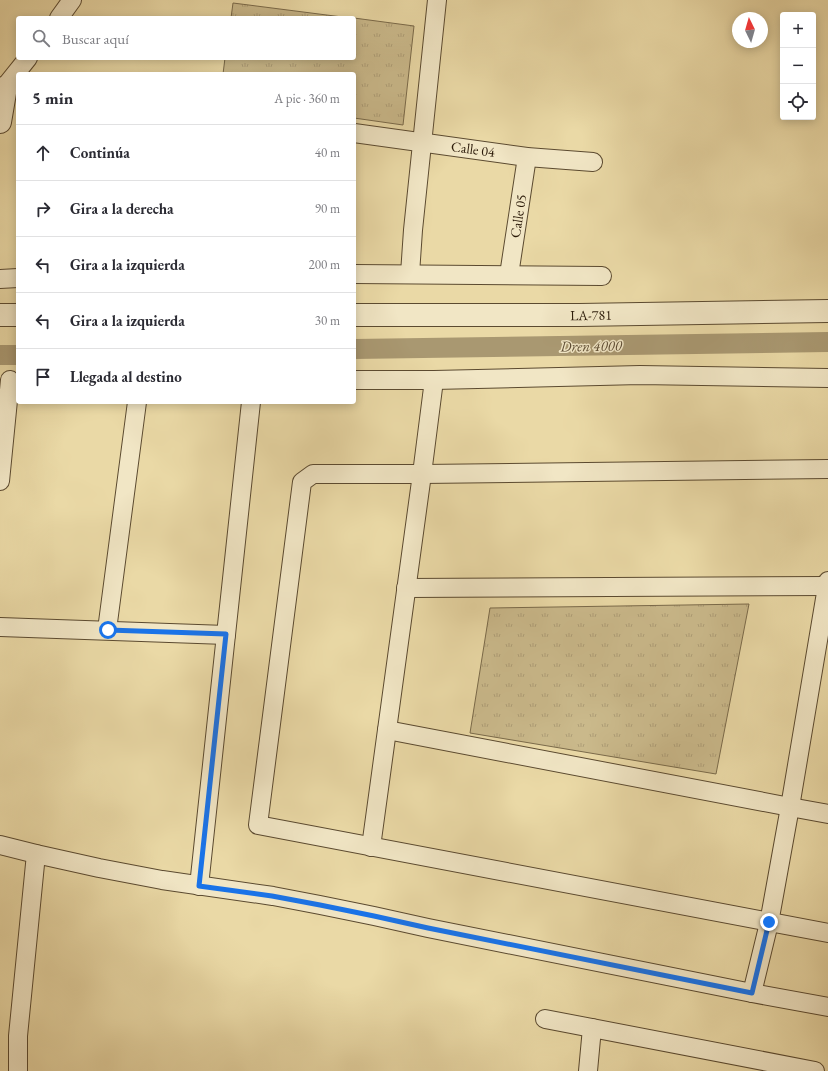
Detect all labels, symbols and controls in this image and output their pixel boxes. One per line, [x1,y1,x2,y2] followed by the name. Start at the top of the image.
[732,12,768,48] north arrow
[780,12,816,120] map controls
[780,12,816,48] button: +
[16,16,356,60] search box
[30,27,52,49] icon: search
[62,29,129,48] text: Buscar aquí
[780,48,816,84] button: −
[780,84,816,120] button: locate
[32,87,73,109] text: 5 min
[274,90,340,107] text: A pie · 360 m
[450,137,496,161] street label: Calle 04
[32,142,54,164] icon: ahead
[70,143,130,162] text: Continúa
[315,144,340,161] text: 40 m
[506,193,530,239] street label: Calle 05
[32,198,54,220] icon: right
[70,199,174,218] text: Gira a la derecha
[315,200,340,217] text: 90 m
[32,254,54,276] icon: left
[70,255,185,274] text: Gira a la izquierda
[309,256,340,273] text: 200 m
[570,306,612,324] street label: LA-781
[32,310,54,332] icon: left
[70,311,185,330] text: Gira a la izquierda
[315,312,340,329] text: 30 m
[559,335,623,356] water label: Dren 4000
[32,366,54,388] icon: arrive
[70,367,182,386] text: Llegada al destino
[99,621,117,639] route start
[760,913,778,931] route end

